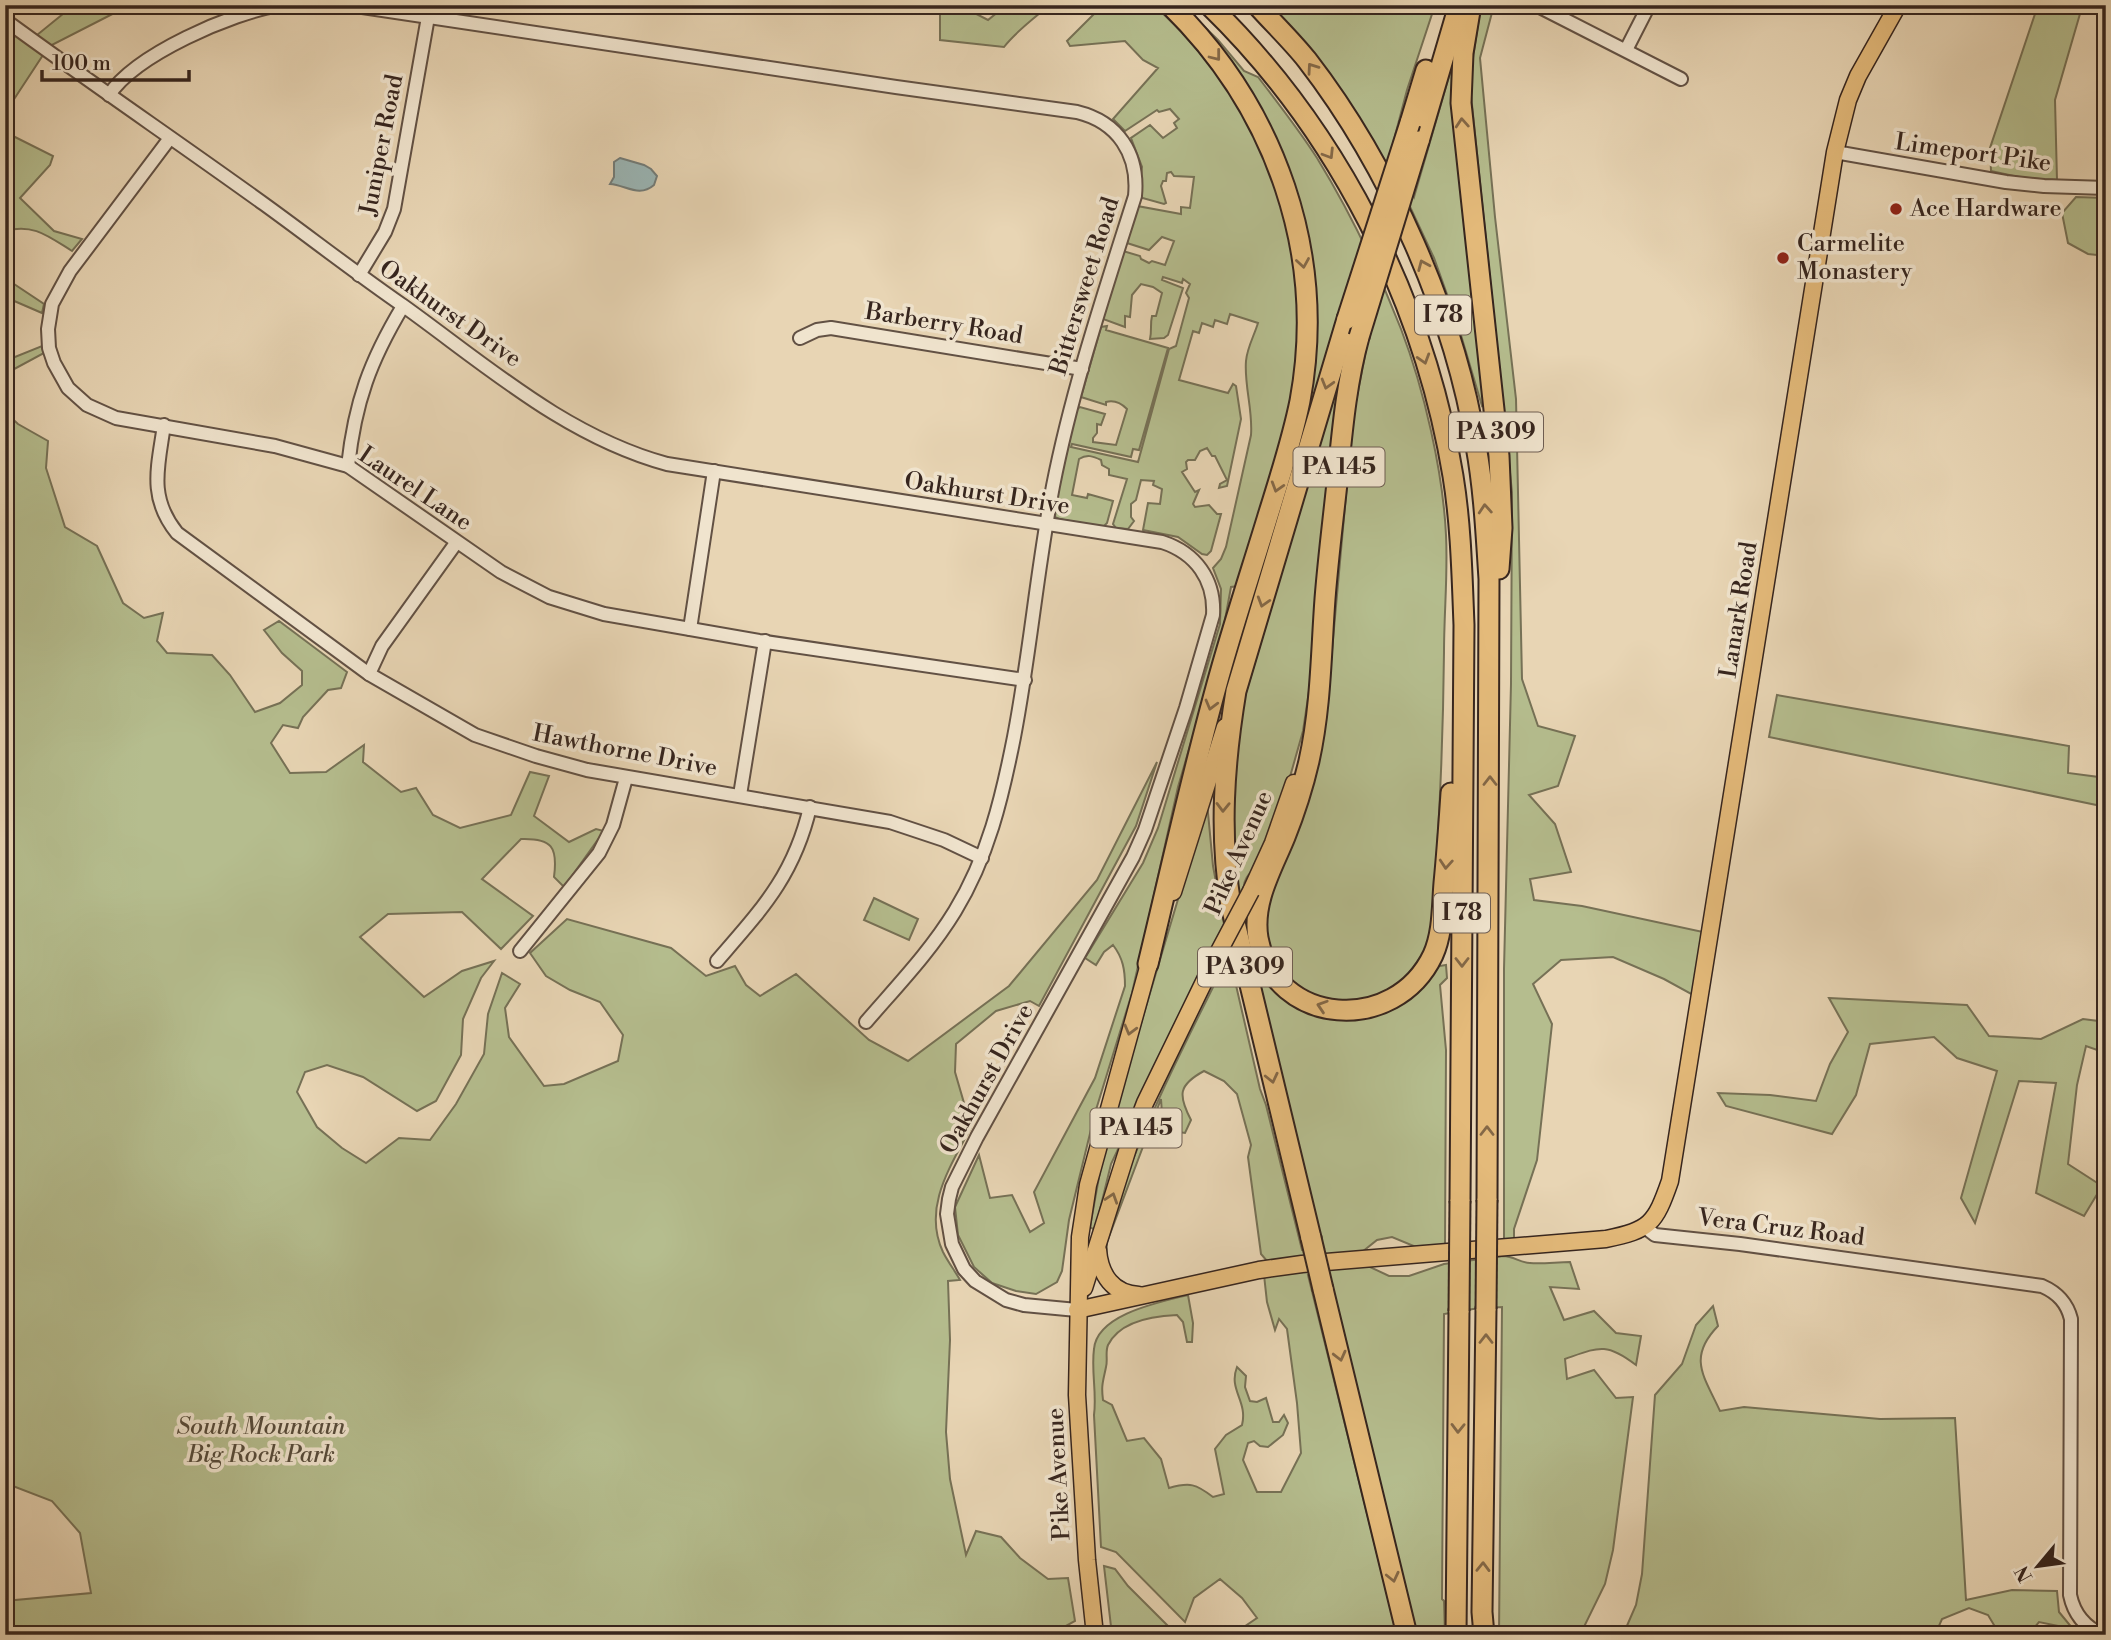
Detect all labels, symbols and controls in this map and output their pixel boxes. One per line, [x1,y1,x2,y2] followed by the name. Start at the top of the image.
[42,38,189,82] scale bar
[1207,48,1220,60] one-way arrow
[52,51,111,77] text: 100 m
[1307,63,1320,76] one-way arrow
[353,72,410,219] street label: Juniper Road
[1455,117,1470,128] one-way arrow
[1893,127,2053,179] street label: Limeport Pike
[1320,146,1333,159] one-way arrow
[1043,193,1126,380] street label: Bittersweet Road
[1909,194,2062,224] place label: Ace Hardware
[1888,201,1904,217] marker: Ace Hardware
[1797,229,1913,287] place label: Carmelite Monastery
[1775,250,1791,266] marker: Carmelite Monastery
[373,254,527,374] street label: Oakhurst Drive
[1296,257,1311,269] one-way arrow
[1418,260,1432,272] one-way arrow
[1415,296,1471,334] road number: I 78
[862,297,1025,351] street label: Barberry Road
[1415,353,1430,365] one-way arrow
[1321,378,1336,390] one-way arrow
[1449,412,1543,452] road number: PA 309
[353,440,477,538] street label: Laurel Lane
[1294,447,1384,486] road number: PA 145
[902,466,1072,522] street label: Oakhurst Drive
[1271,480,1285,492] one-way arrow
[1477,503,1492,514] one-way arrow
[1713,539,1765,680] street label: Lanark Road
[1256,596,1271,608] one-way arrow
[1205,698,1220,710] one-way arrow
[530,718,720,784] street label: Hawthorne Drive
[1482,776,1497,787] one-way arrow
[1198,786,1280,920] street label: Pike Avenue
[1215,803,1231,813] one-way arrow
[1439,858,1454,869] one-way arrow
[1434,893,1490,932] road number: I 78
[1198,948,1292,986] road number: PA 309
[1454,958,1470,968] one-way arrow
[933,999,1041,1159] street label: Oakhurst Drive
[1316,1000,1328,1015] one-way arrow
[1124,1024,1139,1036] one-way arrow
[1264,1072,1278,1084] one-way arrow
[1090,1108,1182,1148] road number: PA 145
[1480,1126,1495,1137] one-way arrow
[1104,1192,1118,1205] one-way arrow
[1695,1203,1867,1253] street label: Vera Cruz Road
[1478,1333,1494,1344] one-way arrow
[1332,1350,1346,1362] one-way arrow
[1041,1407,1077,1541] street label: Pike Avenue
[176,1412,346,1470] park label: South Mountain Big Rock Park
[1450,1424,1466,1434] one-way arrow
[2002,1532,2072,1602] north arrow
[1475,1561,1491,1571] one-way arrow
[2010,1561,2038,1586] text: N
[1385,1571,1399,1583] one-way arrow

